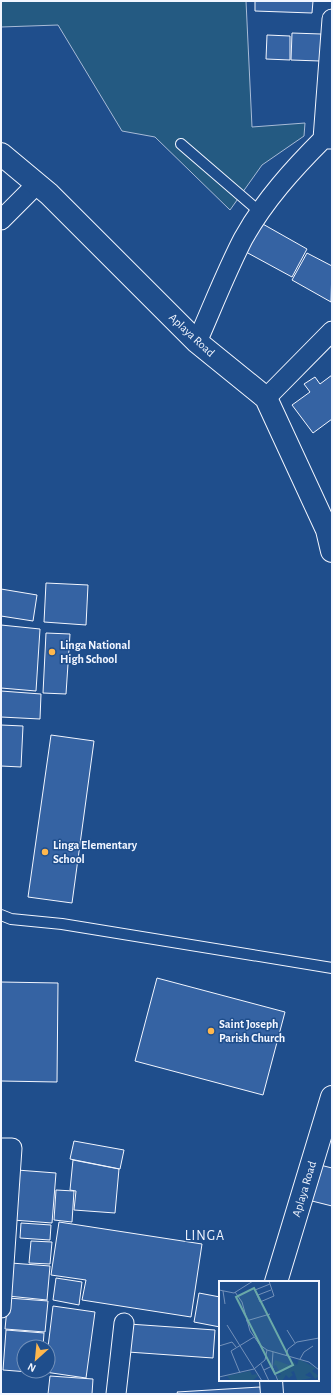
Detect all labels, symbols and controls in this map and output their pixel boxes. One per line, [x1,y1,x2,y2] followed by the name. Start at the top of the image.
[166,311,217,360] street label: Aplaya Road
[60,639,130,665] place label: Linga National High School
[47,647,57,657] marker: Linga National High School
[53,839,138,865] place label: Linga Elementary School
[40,847,50,857] marker: Linga Elementary School
[219,1018,285,1044] place label: Saint Joseph Parish Church
[206,1026,216,1036] marker: Saint Joseph Parish Church
[290,1160,319,1219] street label: Aplaya Road
[185,1229,225,1243] district label: LINGA
[219,1281,319,1381] inset map
[16,1339,56,1379] north arrow
[26,1361,38,1374] text: N

